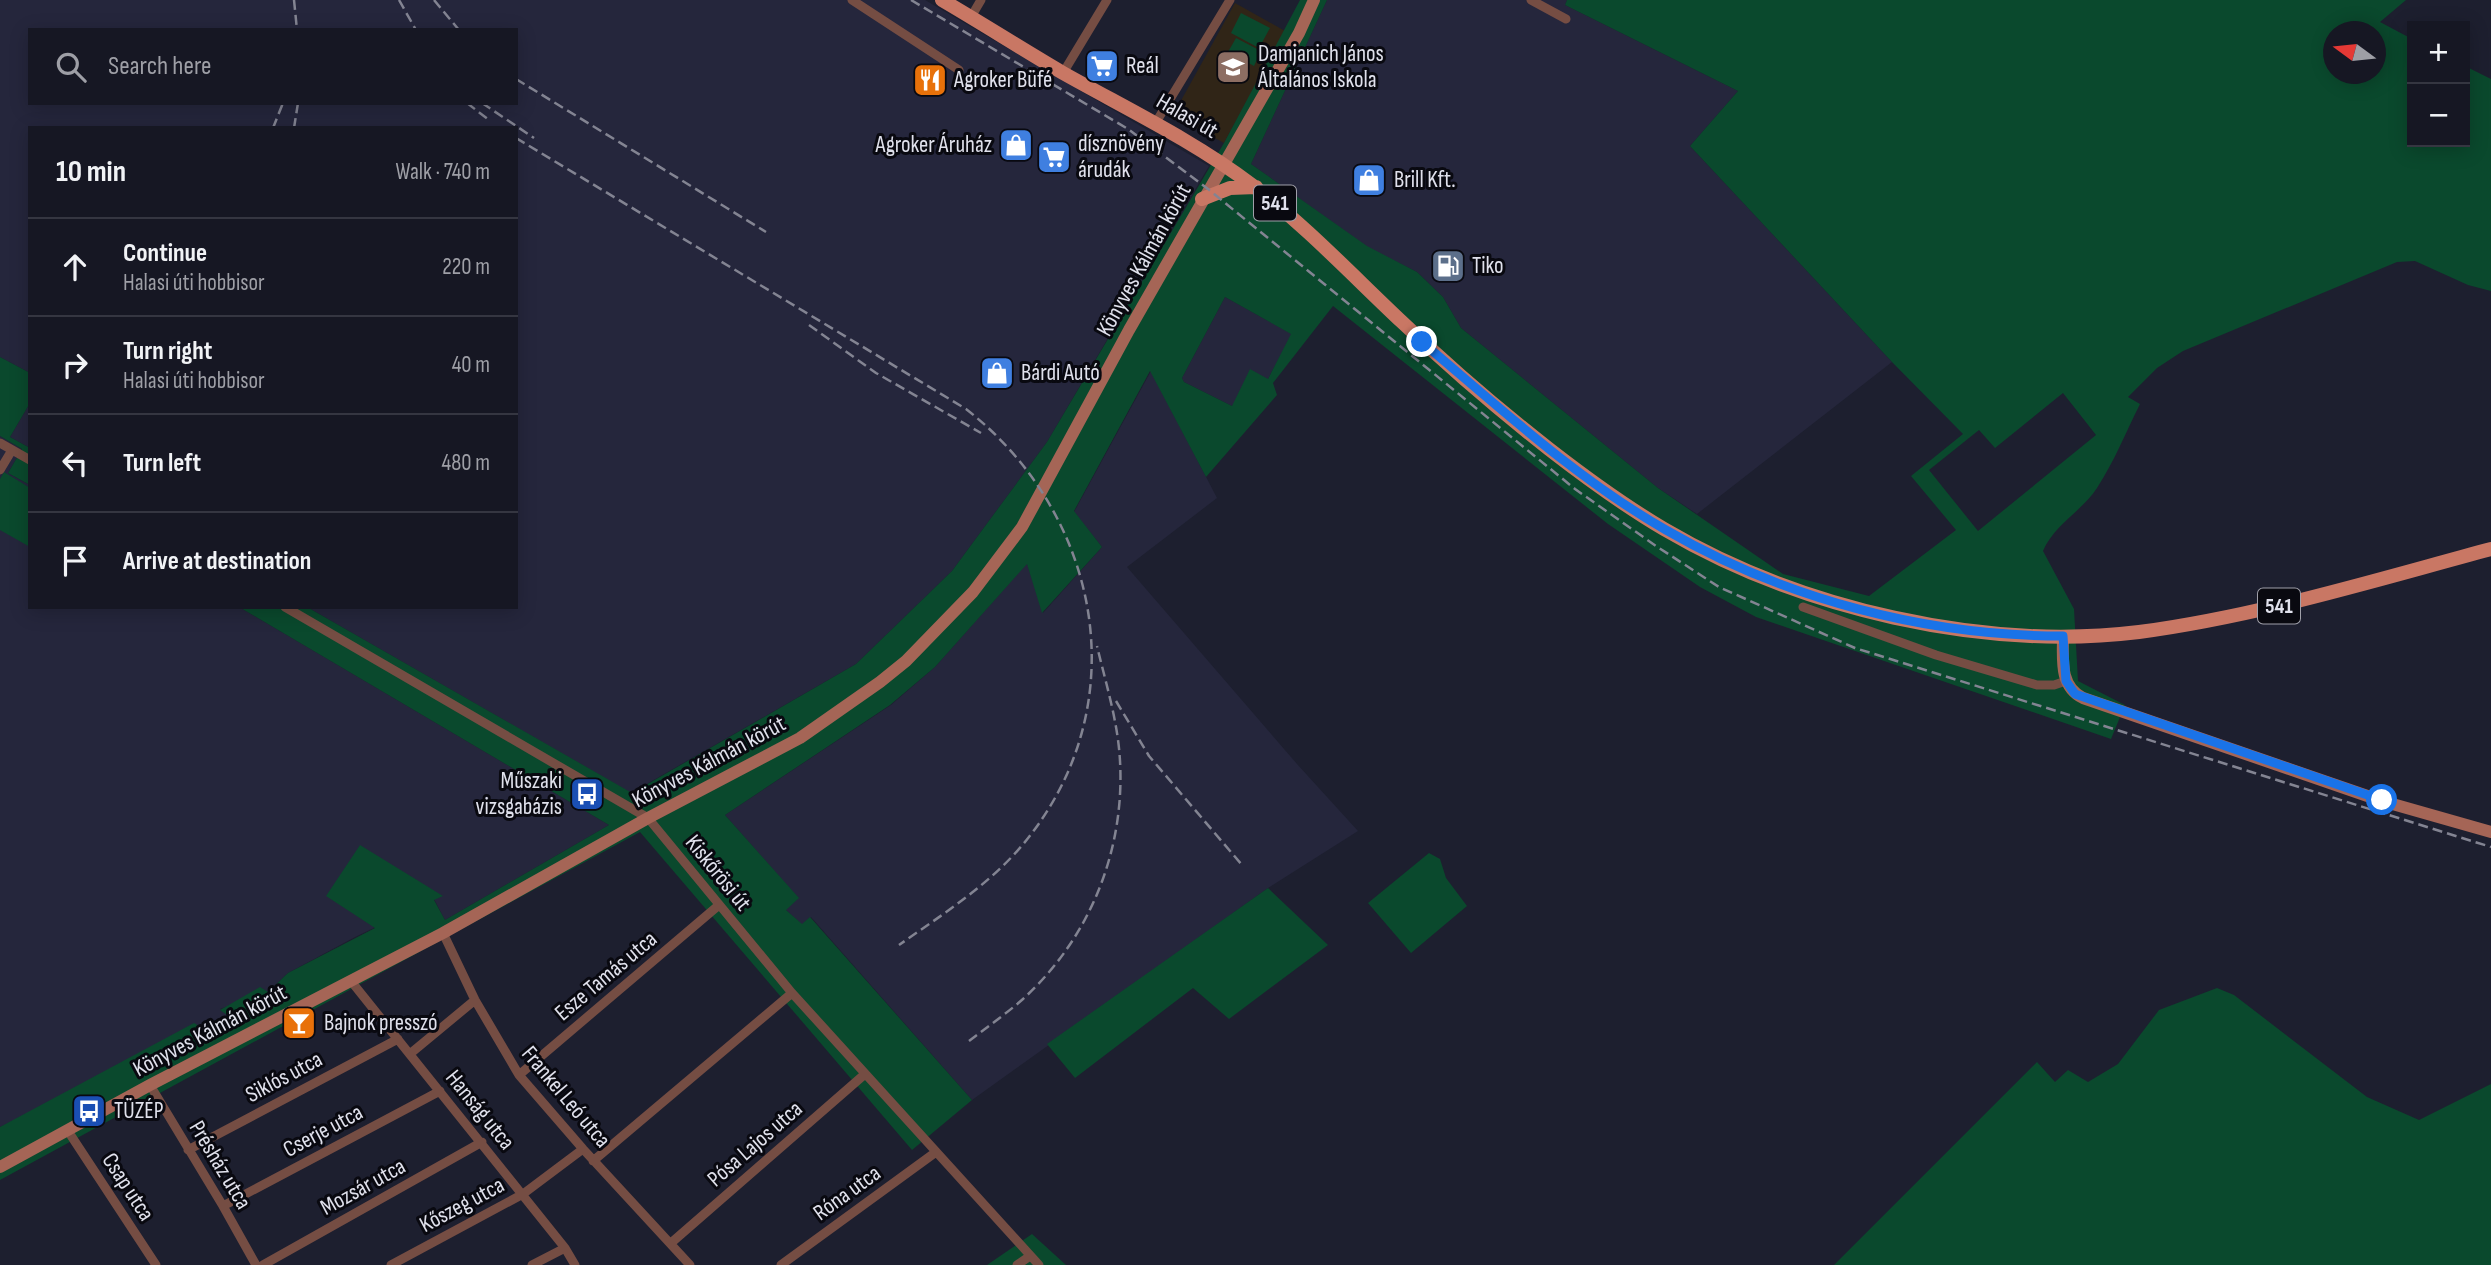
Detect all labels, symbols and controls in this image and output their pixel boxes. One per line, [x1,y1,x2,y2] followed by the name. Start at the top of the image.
[2323,21,2386,84] north arrow
[2407,21,2470,147] map controls
[2407,21,2470,84] button: +
[28,28,518,105] search box
[1257,40,1384,94] place label: Damjanich János Általános Iskola
[1083,47,1121,85] supermarket icon: Reál
[52,48,90,86] icon: search
[1214,48,1252,86] school or university icon: Damjanich János Általános Iskola
[108,51,211,82] text: Search here
[1126,52,1159,80] place label: Reál
[911,61,949,99] restaurant icon: Agroker Büfé
[953,66,1052,94] place label: Agroker Büfé
[2407,84,2470,147] button: −
[1151,87,1223,145] street label: Halasi út
[997,126,1035,164] shop icon: Agroker Áruház
[1078,130,1164,184] place label: dísznövény árudák
[875,131,992,159] place label: Agroker Áruház
[1035,138,1073,176] supermarket icon: dísznövény árudák
[56,154,126,190] text: 10 min
[396,158,490,186] text: Walk · 740 m
[1350,161,1388,199] shop icon: Brill Kft.
[1394,166,1456,194] place label: Brill Kft.
[1091,179,1197,341] street label: Könyves Kálmán körút
[1254,186,1296,220] road number: 541
[123,238,207,269] text: Continue
[1429,247,1467,285] fuel station icon: Tiko
[56,248,94,286] icon: ahead
[1472,252,1504,280] place label: Tiko
[442,253,490,281] text: 220 m
[123,269,265,297] text: Halasi úti hobbisor
[1406,326,1437,357] route end
[123,336,212,367] text: Turn right
[56,346,94,384] icon: right
[452,351,490,379] text: 40 m
[978,354,1016,392] shop icon: Bárdi Autó
[1021,359,1100,387] place label: Bárdi Autó
[123,367,265,395] text: Halasi úti hobbisor
[56,444,94,482] icon: left
[123,448,201,479] text: Turn left
[442,449,490,477] text: 480 m
[56,542,94,580] icon: arrive
[123,546,311,577] text: Arrive at destination
[2258,588,2300,624] road number: 541
[627,710,791,814] street label: Könyves Kálmán körút
[476,767,562,821] place label: Műszaki vizsgabázis
[568,775,606,813] bus stop icon: Műszaki vizsgabázis
[2366,784,2397,815] route start
[679,829,757,917] street label: Kiskőrösi út
[549,925,663,1027] street label: Esze Tamás utca
[128,979,292,1083] street label: Könyves Kálmán körút
[280,1004,318,1042] bar icon: Bajnok presszó
[324,1009,438,1037] place label: Bajnok presszó
[515,1040,617,1154] street label: Frankel Leó utca
[241,1045,327,1109] street label: Siklós utca
[439,1064,521,1156] street label: Hanság utca
[70,1092,108,1130] bus stop icon: TÜZÉP
[702,1095,808,1193] street label: Pósa Lajos utca
[114,1097,163,1125] place label: TÜZÉP
[278,1098,368,1164] street label: Cserje utca
[183,1116,257,1214] street label: Présház utca
[96,1148,160,1226] street label: Csap utca
[316,1152,410,1222] street label: Mozsár utca
[808,1159,886,1227] street label: Róna utca
[415,1171,509,1239] street label: Kőszeg utca

